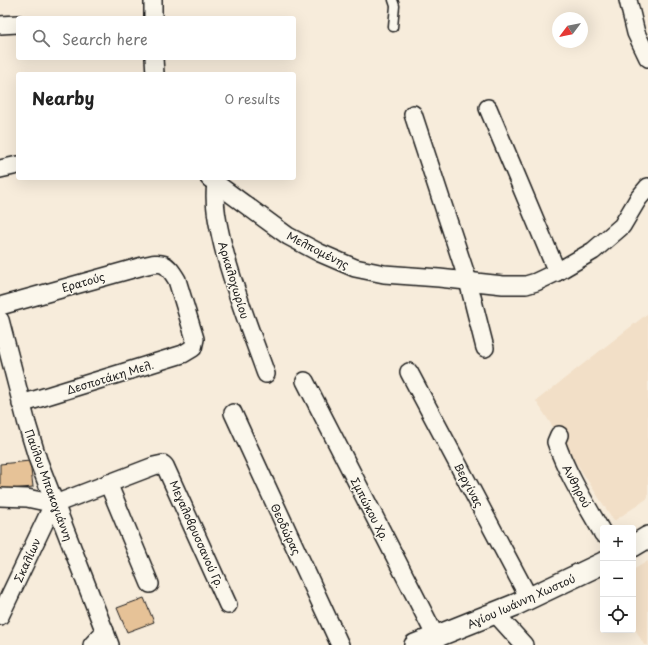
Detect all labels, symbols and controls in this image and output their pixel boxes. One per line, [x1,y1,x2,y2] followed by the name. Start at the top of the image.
[552,12,588,48] north arrow
[16,16,296,60] search box
[30,27,52,49] icon: search
[62,27,148,50] text: Search here
[32,85,94,111] text: Nearby
[225,89,280,108] text: 0 results
[284,227,352,273] street label: Μελπομένης
[214,239,254,321] street label: Αρκαλοχωρίου
[60,268,107,296] street label: Ερατούς
[64,356,156,398] street label: Δεσποτάκη Μελ.
[21,427,77,543] street label: Παύλου Μπακογιάννη
[450,460,488,511] street label: Βεργίνας
[559,461,595,511] street label: Ανθηρού
[347,474,393,544] street label: Σμπώκου Χρ.
[166,477,228,591] street label: Μεγαλοβρυσσανού Γρ.
[267,500,305,558] street label: Θεοδώρας
[600,525,636,633] map controls
[600,525,636,561] button: +
[9,535,45,585] street label: Σκαλίων
[600,561,636,597] button: −
[464,569,578,633] street label: Αγίου Ιωάννη Χωστού
[600,597,636,633] button: locate

